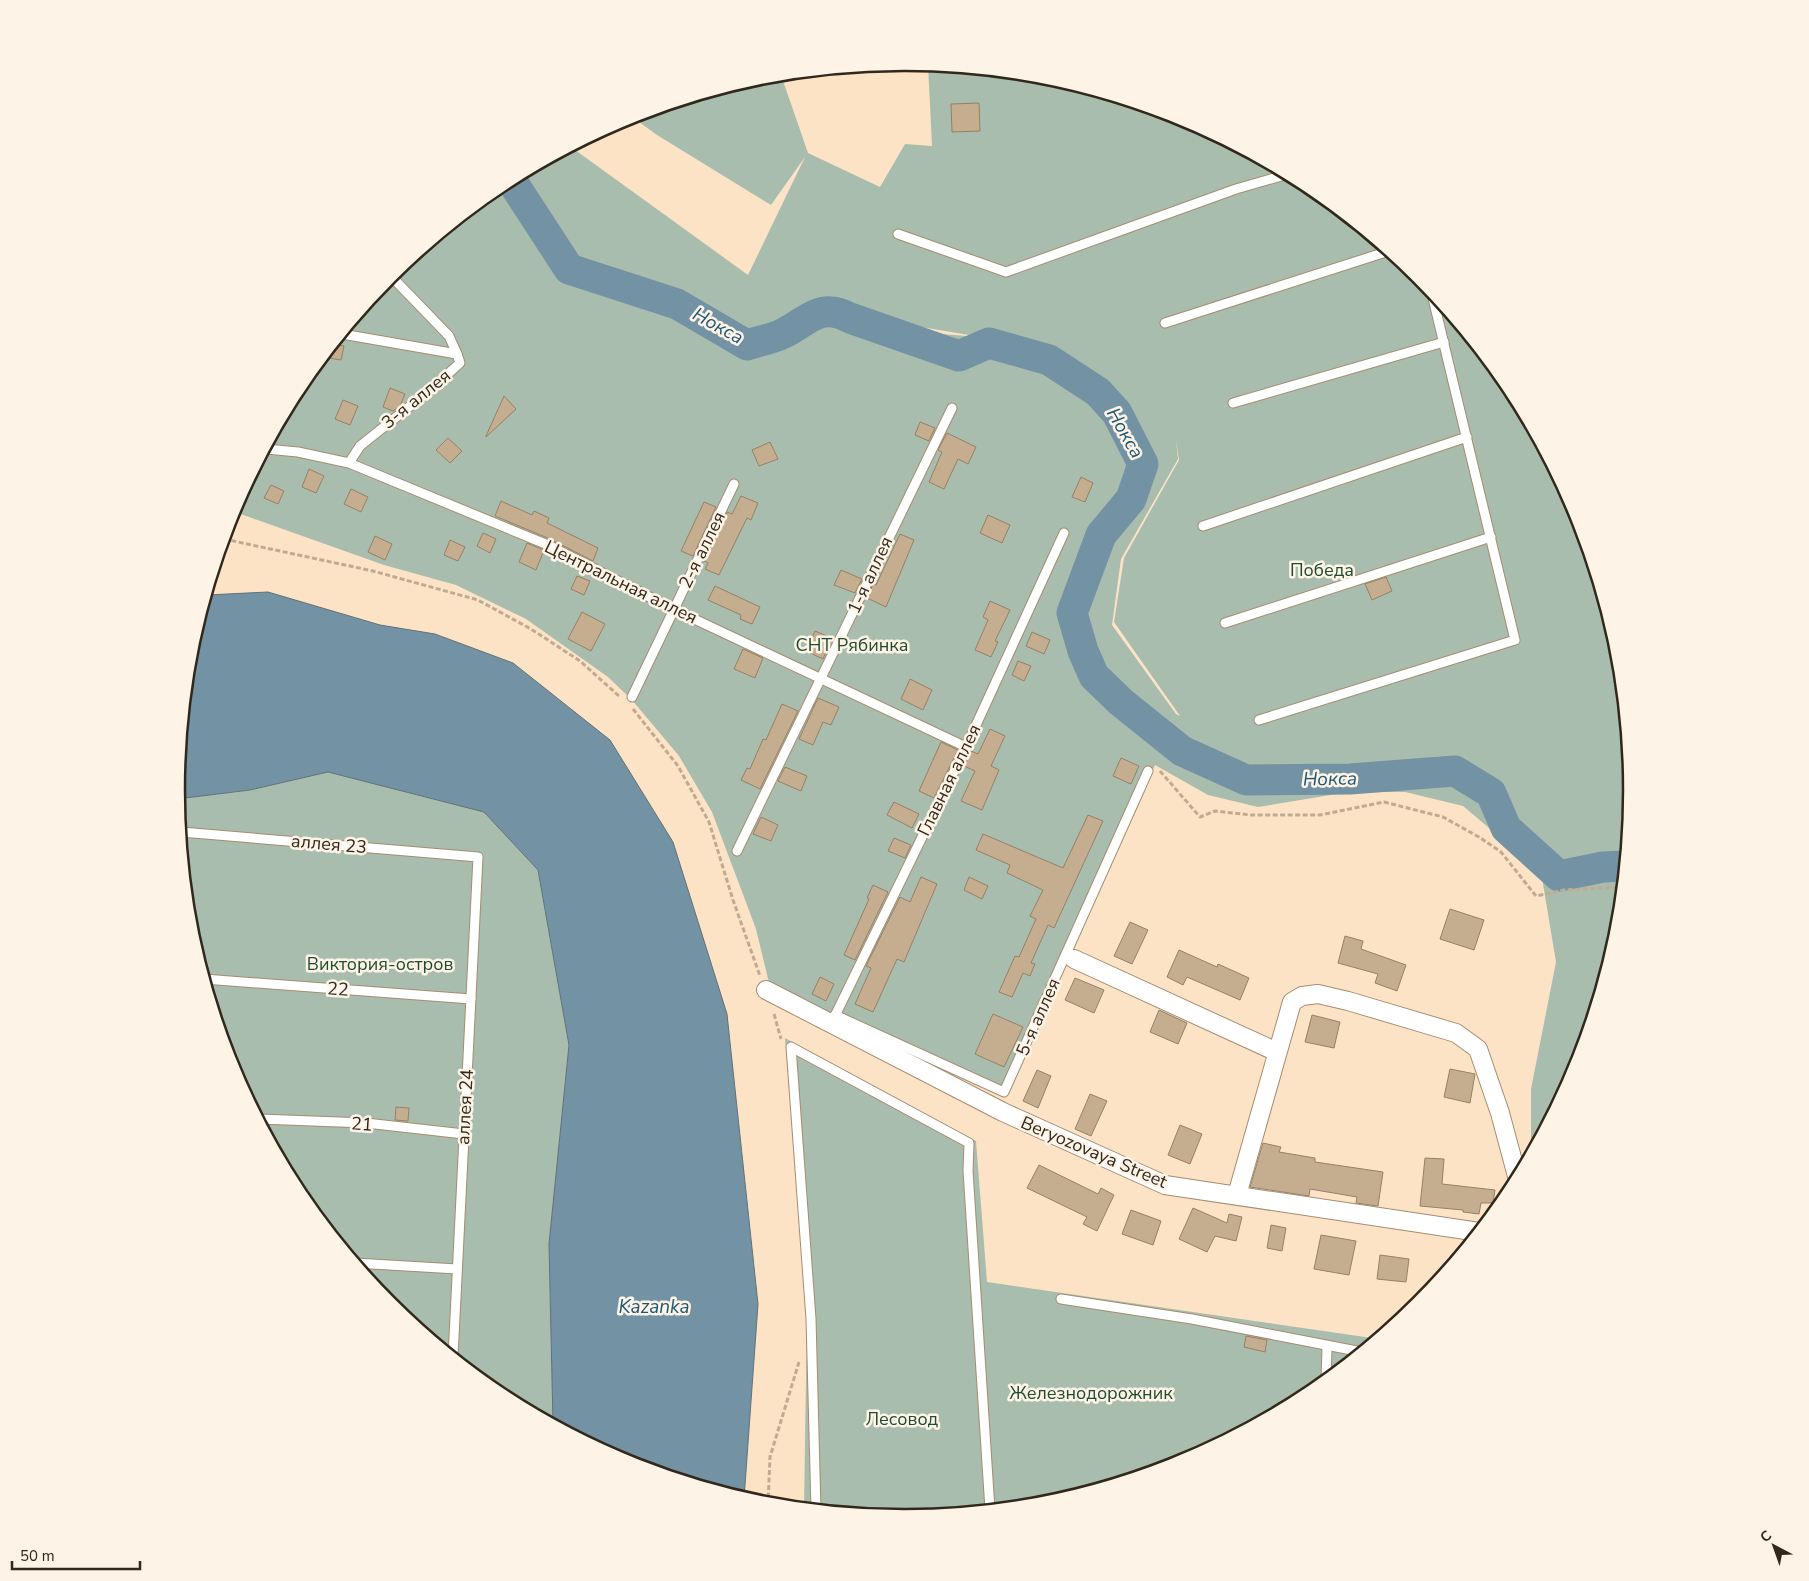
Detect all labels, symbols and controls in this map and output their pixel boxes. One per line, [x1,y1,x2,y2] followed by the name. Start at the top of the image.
[688,301,748,351] water label: Нокса
[376,364,456,434] street label: 3-я аллея
[1100,403,1150,463] water label: Нокса
[673,508,731,592] street label: 2-я аллея
[842,533,898,617] street label: 1-я аллея
[541,535,701,629] street label: Центральная аллея
[1290,558,1354,582] park label: Победа
[796,633,908,657] park label: СНТ Рябинка
[912,720,986,840] street label: Главная аллея
[1303,766,1357,792] water label: Нокса
[290,829,368,859] street label: аллея 23
[307,952,453,976] park label: Виктория-остров
[1010,974,1066,1060] street label: 5-я аллея
[326,976,350,1002] street label: 22
[451,1068,479,1146] street label: аллея 24
[1017,1110,1171,1194] street label: Beryozovaya Street
[350,1111,374,1137] street label: 21
[619,1294,689,1320] water label: Kazanka
[1009,1381,1173,1405] park label: Железнодорожник
[866,1407,939,1431] park label: Лесовод
[1749,1521,1799,1571] north arrow
[1756,1526,1776,1547] text: С
[12,1538,140,1570] scale bar
[20,1546,55,1566] text: 50 m

